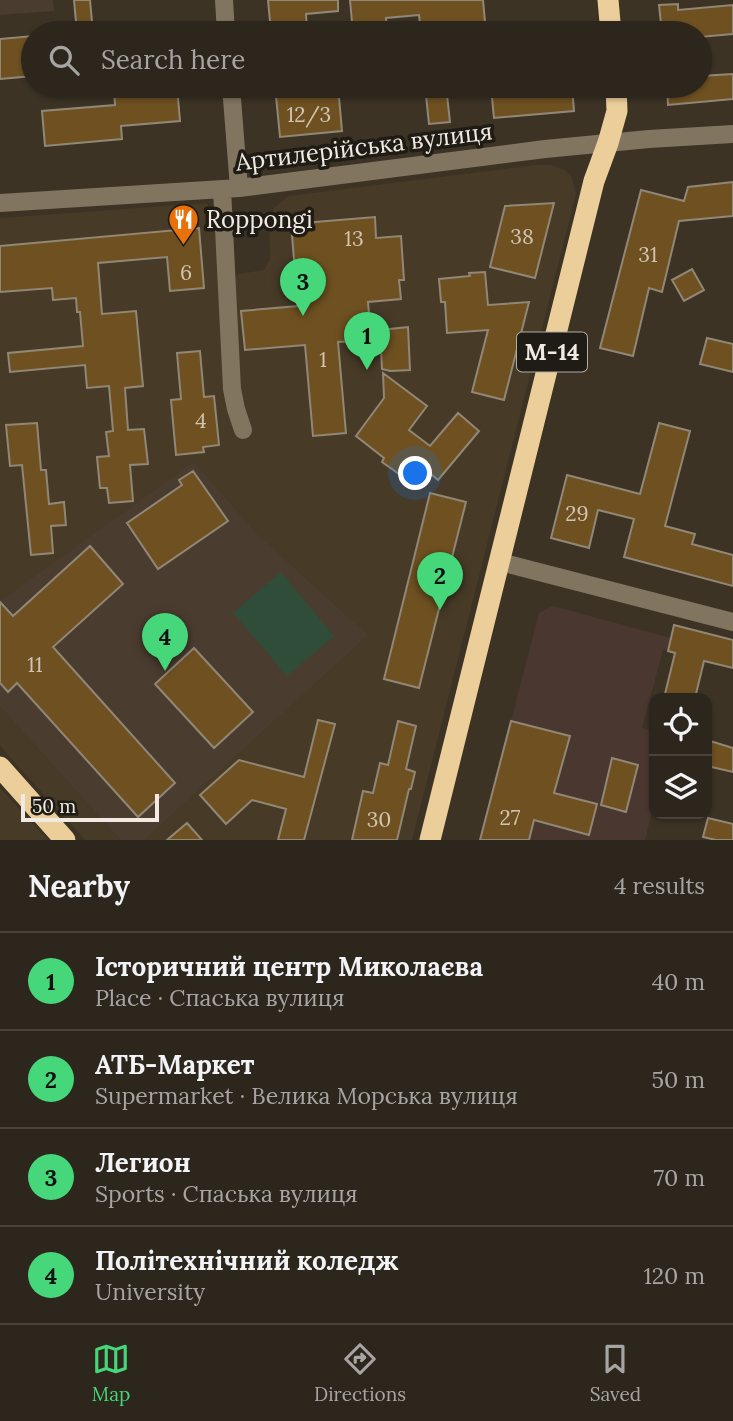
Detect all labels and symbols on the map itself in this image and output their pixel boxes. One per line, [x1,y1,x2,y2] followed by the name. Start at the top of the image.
[287,101,331,128] house number: 12/3
[233,115,494,178] street label: Артилерійська вулиця
[166,203,200,247] restaurant icon: Roppongi
[206,204,313,235] place label: Roppongi
[510,223,534,250] house number: 38
[344,225,364,252] house number: 13
[638,241,658,268] house number: 31
[280,258,326,316] pin: 3
[180,259,192,286] house number: 6
[344,312,390,370] pin: 1
[517,332,587,372] road number: М-14
[319,346,327,373] house number: 1
[195,407,207,434] house number: 4
[398,456,432,490] your location
[565,500,589,527] house number: 29
[417,552,463,610] pin: 2
[142,613,188,671] pin: 4
[27,651,43,678] house number: 11
[21,791,159,823] scale bar
[500,804,521,831] house number: 27
[367,806,391,833] house number: 30

